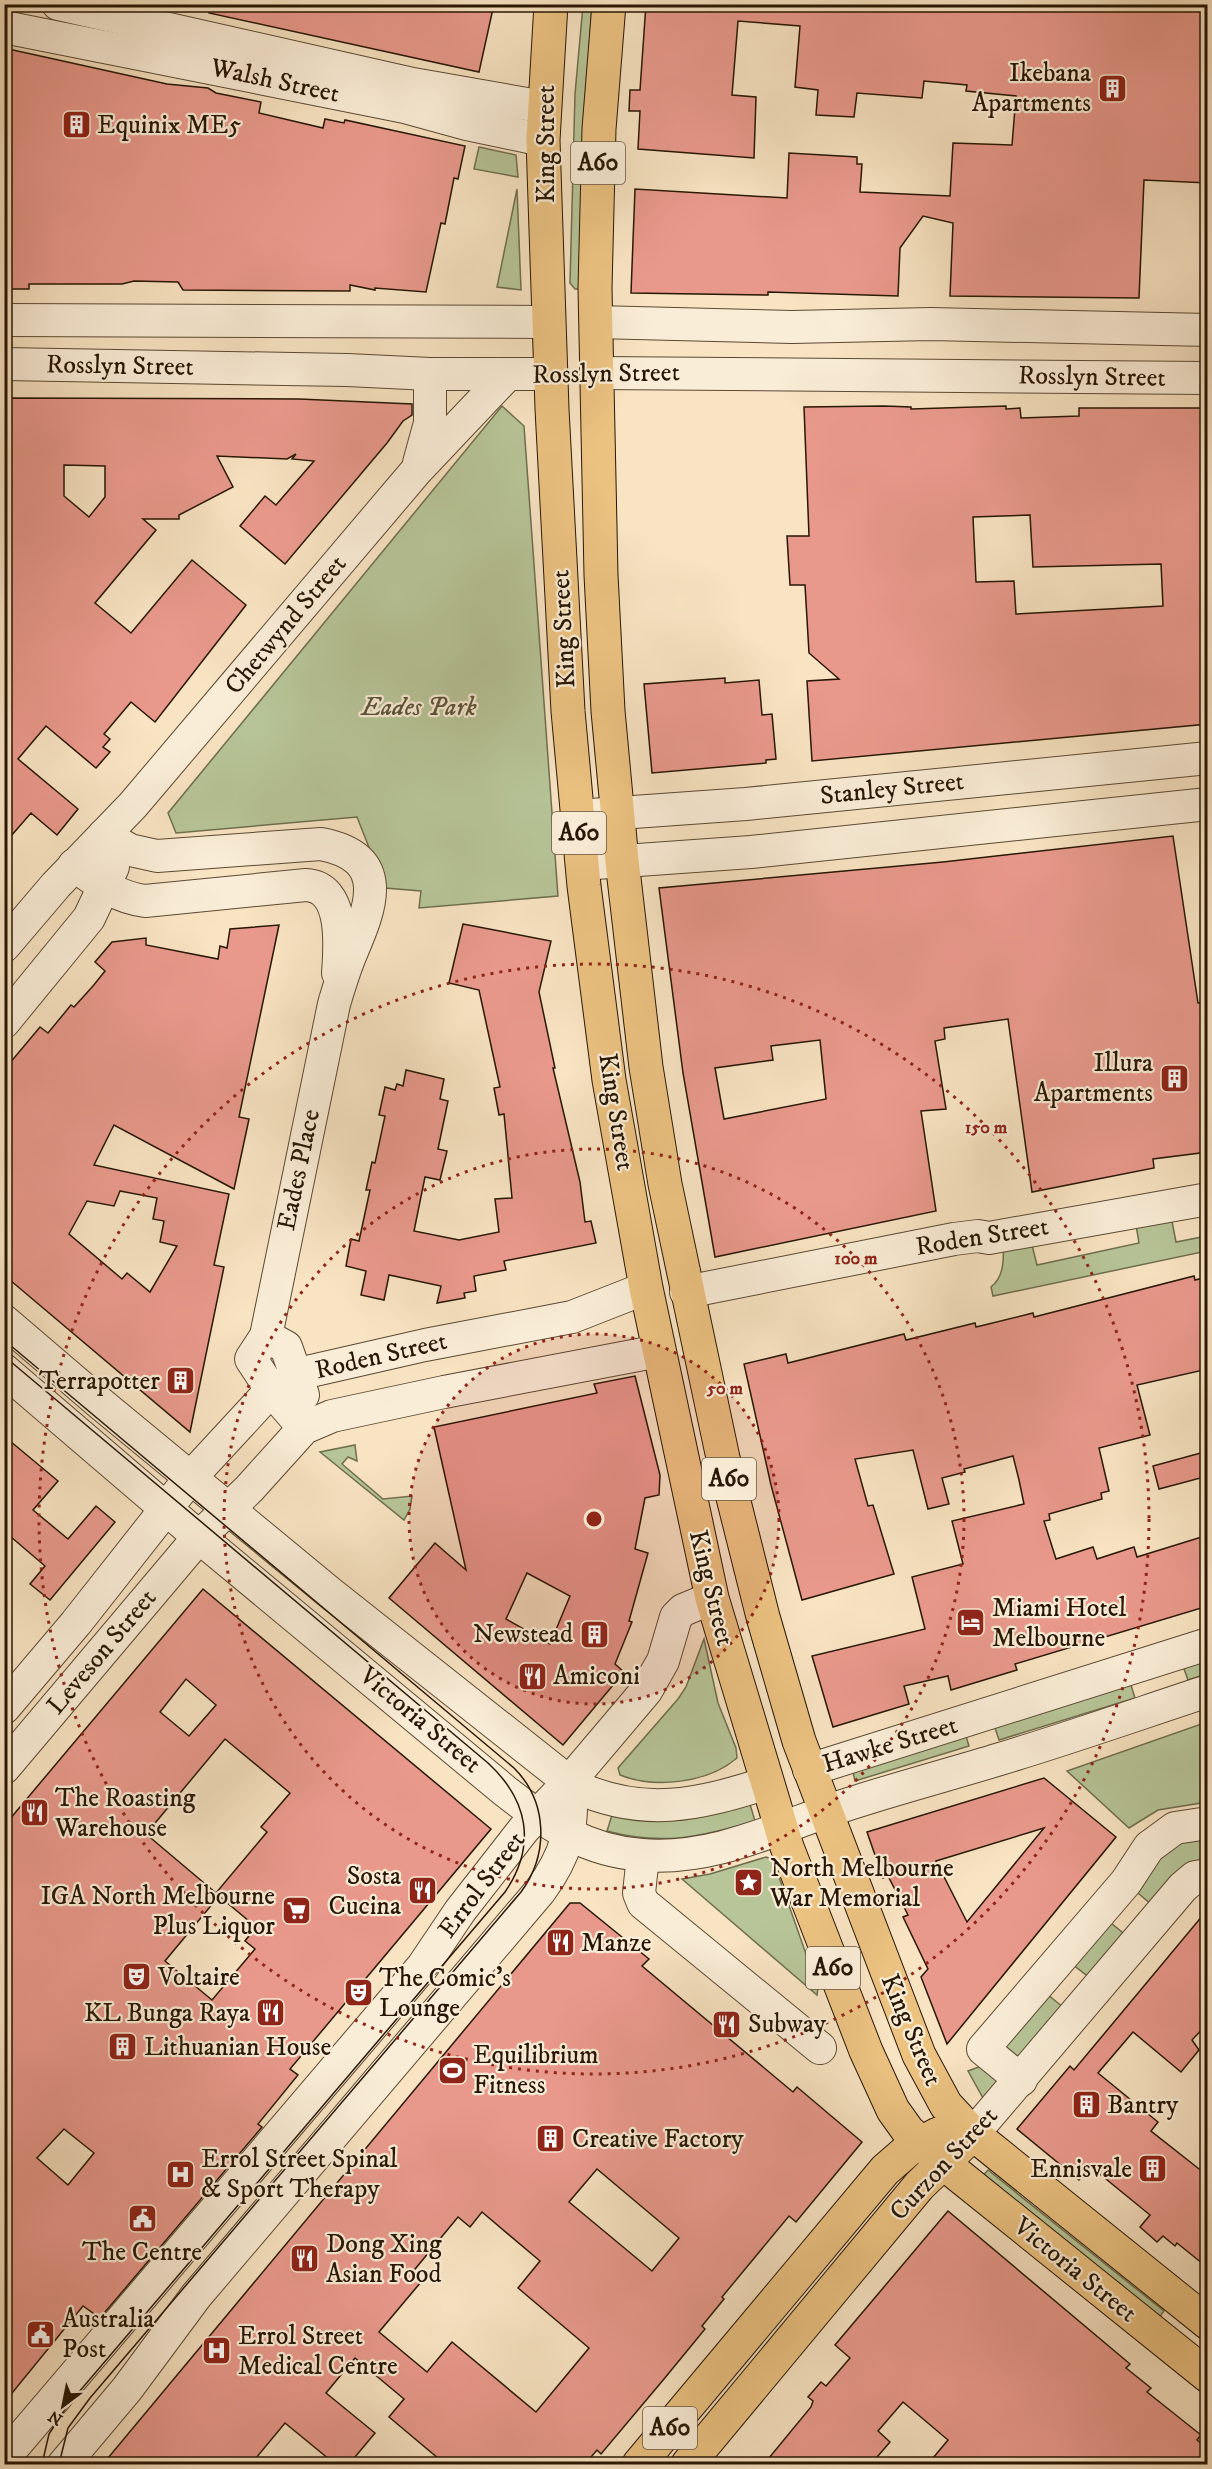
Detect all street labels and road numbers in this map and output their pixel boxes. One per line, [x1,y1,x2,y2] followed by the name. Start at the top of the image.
[207,51,342,111] street label: Walsh Street
[530,85,563,203] street label: King Street
[571,142,625,184] road number: A60
[46,348,194,384] street label: Rosslyn Street
[532,356,680,392] street label: Rosslyn Street
[1018,359,1166,395] street label: Rosslyn Street
[218,548,354,702] street label: Chetwynd Street
[544,569,584,689] street label: King Street
[818,765,966,813] street label: Stanley Street
[552,812,606,854] road number: A60
[590,1051,642,1173] street label: King Street
[270,1106,328,1234] street label: Eades Place
[913,1210,1051,1264] street label: Roden Street
[312,1325,450,1387] street label: Roden Street
[702,1458,756,1500] road number: A60
[681,1527,741,1649] street label: King Street
[40,1583,164,1721] street label: Leveson Street
[351,1659,488,1781] street label: Victoria Street
[818,1709,962,1781] street label: Hawke Street
[431,1825,533,1945] street label: Errol Street
[806,1947,860,1989] road number: A60
[873,1969,949,2091] street label: King Street
[883,2100,1005,2228] street label: Curzon Street
[1006,2209,1143,2330] street label: Victoria Street
[643,2407,697,2449] road number: A60

